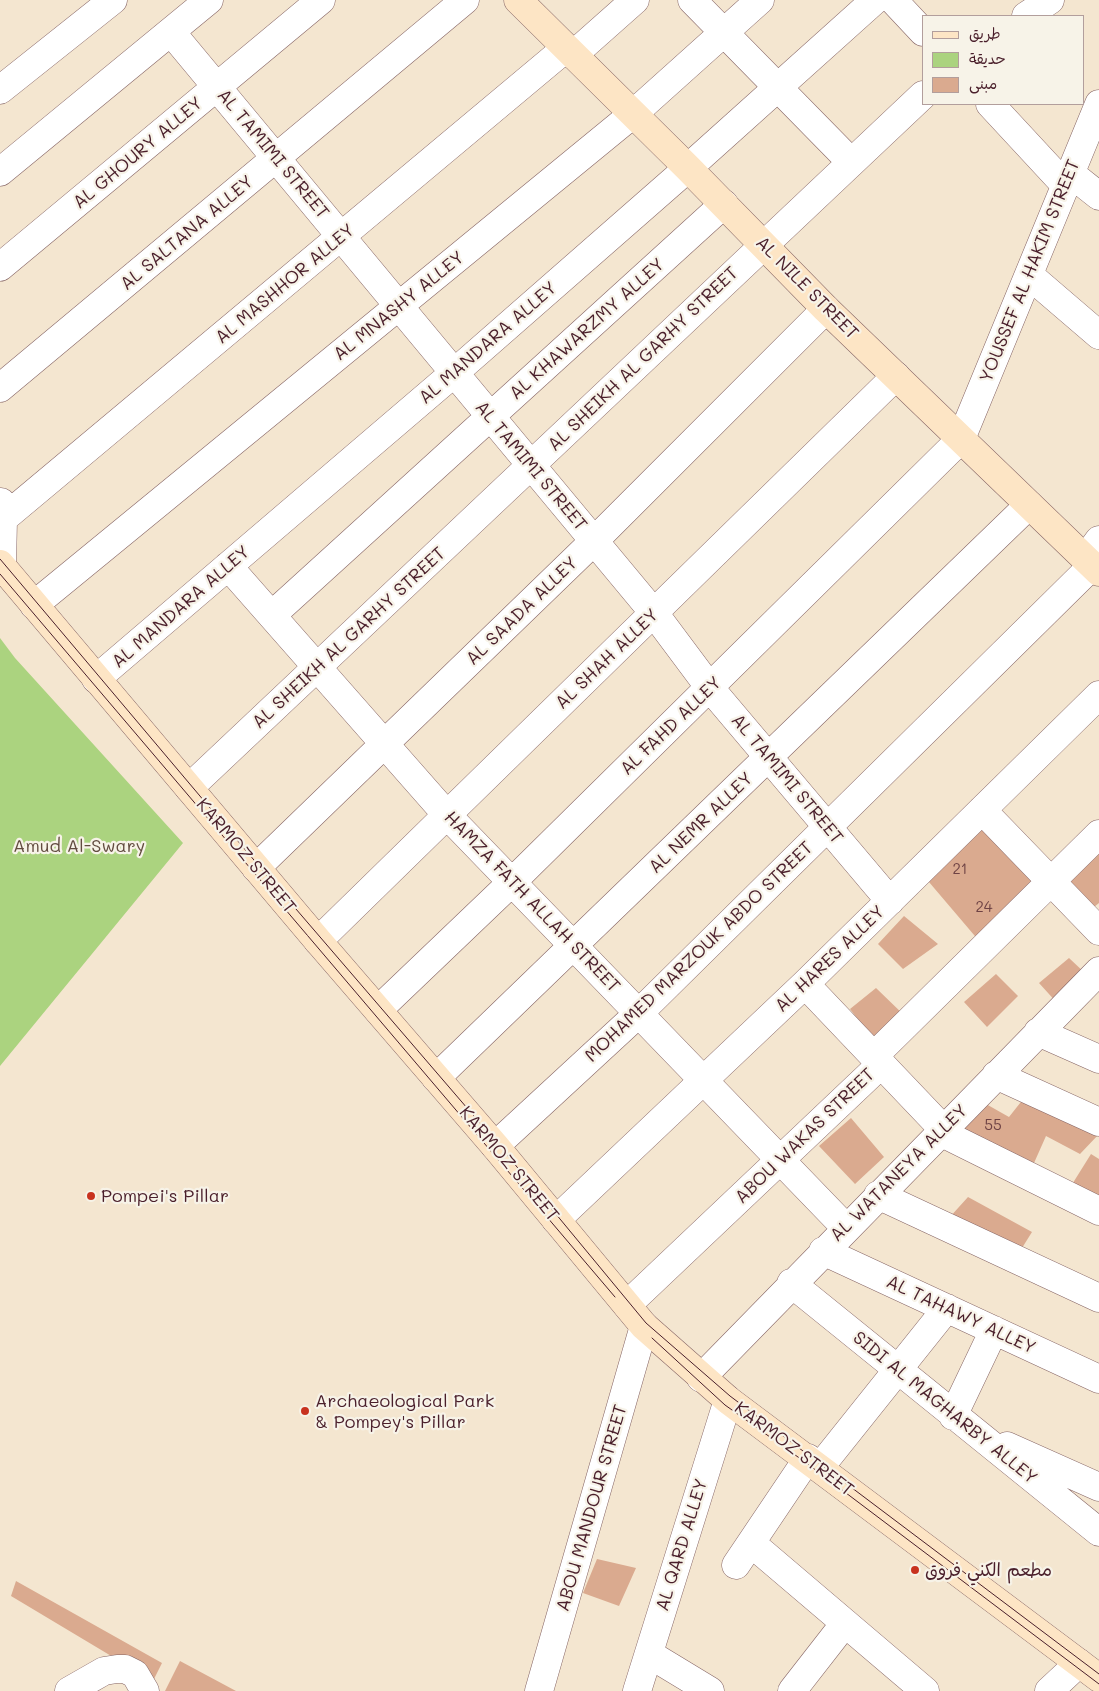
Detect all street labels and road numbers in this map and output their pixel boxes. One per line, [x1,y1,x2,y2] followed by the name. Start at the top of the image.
[212,85,334,223] street label: AL TAMIMI STREET
[69,92,207,214] street label: AL GHOURY ALLEY
[975,156,1085,386] street label: YOUSSEF AL HAKIM STREET
[116,171,258,295] street label: AL SALTANA ALLEY
[211,219,359,349] street label: AL MASHHOR ALLEY
[751,232,863,344] street label: AL NILE STREET
[329,247,469,365] street label: AL MNASHY ALLEY
[505,254,669,404] street label: AL KHAWARZMY ALLEY
[543,262,743,456] street label: AL SHEIKH AL GARHY STREET
[415,277,561,409] street label: AL MANDARA ALLEY
[470,397,592,535] street label: AL TAMIMI STREET
[108,541,254,673] street label: AL MANDARA ALLEY
[248,543,450,733] street label: AL SHEIKH AL GARHY STREET
[462,552,582,670] street label: AL SAADA ALLEY
[551,604,663,714] street label: AL SHAH ALLEY
[616,672,726,780] street label: AL FAHD ALLEY
[726,710,848,848] street label: AL TAMIMI STREET
[644,768,758,878] street label: AL NEMR ALLEY
[192,794,300,918] street label: KARMOZ STREET
[440,807,624,997] street label: HAMZA FATH ALLAH STREET
[581,837,817,1067] street label: MOHAMED MARZOUK ABDO STREET
[771,901,889,1017] street label: AL HARES ALLEY
[731,1064,879,1208] street label: ABOU WAKAS STREET
[826,1100,972,1246] street label: AL WATANEYA ALLEY
[455,1102,563,1226] street label: KARMOZ STREET
[883,1271,1039,1359] street label: AL TAHAWY ALLEY
[848,1327,1042,1489] street label: SIDI AL MAGHARBY ALLEY
[730,1397,858,1501] street label: KARMOZ STREET
[552,1402,632,1614] street label: ABOU MANDOUR STREET
[652,1476,712,1614] street label: AL QARD ALLEY

